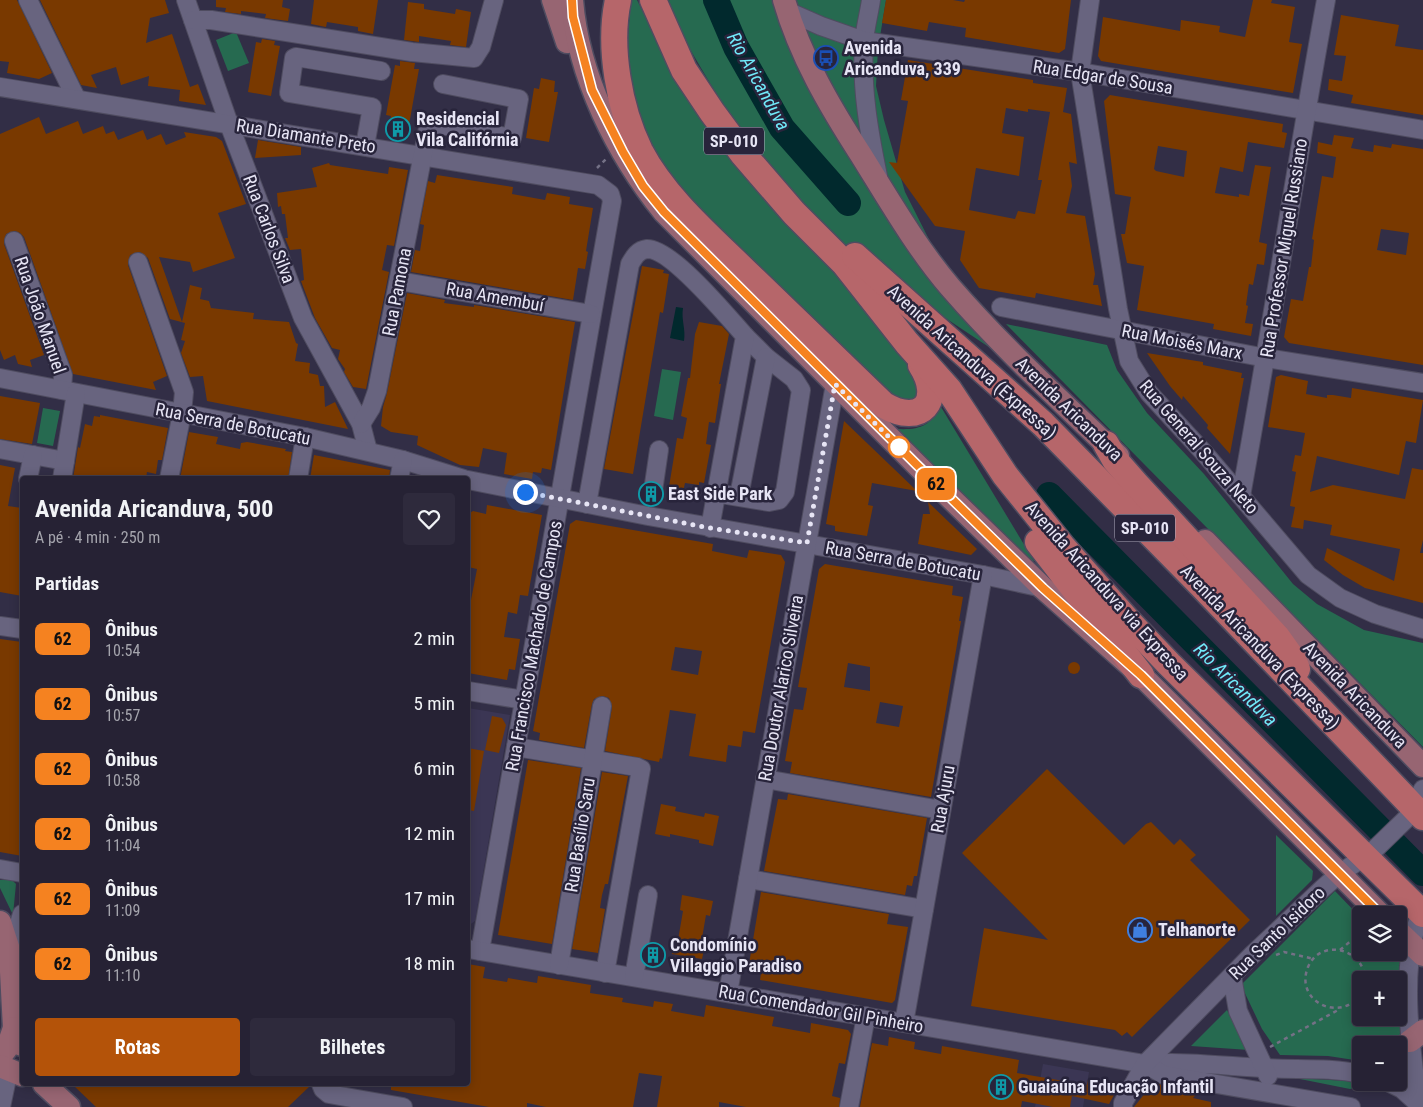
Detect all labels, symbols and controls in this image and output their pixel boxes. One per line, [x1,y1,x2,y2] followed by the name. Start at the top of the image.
[722,28,795,134] water label: Rio Aricanduva
[844,37,961,79] place label: Avenida Aricanduva, 339
[813,45,839,71] bus stop icon: Avenida Aricanduva, 339
[1032,55,1174,98] street label: Rua Edgar de Sousa
[416,108,519,150] place label: Residencial Vila Califórnia
[235,114,377,157] street label: Rua Diamante Preto
[385,116,411,142] building icon: Residencial Vila Califórnia
[704,128,764,154] road number: SP-010
[1256,137,1311,359] street label: Rua Professor Miguel Russiano
[239,172,300,286] street label: Rua Carlos Silva
[378,246,415,338] street label: Rua Pamona
[11,253,70,376] street label: Rua João Manuel
[445,278,546,316] street label: Rua Amembuí
[883,280,1061,444] street label: Avenida Aricanduva (Expressa)
[1120,320,1244,364] street label: Rua Moisés Marx
[1012,352,1127,465] street label: Avenida Aricanduva
[1135,375,1263,518] street label: Rua General Souza Neto
[154,398,312,449] street label: Rua Serra de Botucatu
[888,436,910,458] unlabelled marker
[914,468,958,500] line badge: 62
[927,473,945,494] text: 62
[513,480,538,505] your location
[638,481,664,507] building icon: East Side Park
[668,483,773,504] place label: East Side Park
[403,493,455,545] button: heart
[35,495,273,523] text: Avenida Aricanduva, 500
[1022,497,1193,684] street label: Avenida Aricanduva via Expressa
[1115,514,1175,542] road number: SP-010
[501,519,566,773] street label: Rua Francisco Machado de Campos
[35,528,160,547] text: A pé · 4 min · 250 m
[824,536,982,585] street label: Rua Serra de Botucatu
[1176,560,1344,734] street label: Avenida Aricanduva (Expressa)
[35,572,99,595] text: Partidas
[754,593,807,783] street label: Rua Doutor Alarico Silveira
[105,618,158,641] text: Ônibus
[413,627,455,650] text: 2 min
[53,628,72,649] text: 62
[1299,637,1412,752] street label: Avenida Aricanduva
[1189,638,1282,731] water label: Rio Aricanduva
[105,641,140,660] text: 10:54
[105,683,158,706] text: Ônibus
[413,692,455,715] text: 5 min
[53,693,72,714] text: 62
[105,706,140,725] text: 10:57
[105,748,158,771] text: Ônibus
[413,757,455,780] text: 6 min
[53,758,72,779] text: 62
[926,763,959,834] street label: Rua Ajuru
[105,771,140,790] text: 10:58
[560,776,599,894] street label: Rua Basílio Saru
[105,813,158,836] text: Ônibus
[404,822,455,845] text: 12 min
[53,823,72,844] text: 62
[105,836,140,855] text: 11:04
[105,878,158,901] text: Ônibus
[1224,882,1329,984] street label: Rua Santo Isidoro
[404,887,455,910] text: 17 min
[53,888,72,909] text: 62
[105,901,140,920] text: 11:09
[1352,906,1407,1091] map controls
[1352,906,1407,961] button: layers
[1127,917,1153,943] shop icon: Telhanorte
[1158,919,1236,940] place label: Telhanorte
[670,934,802,976] place label: Condomínio Villaggio Paradiso
[640,942,666,968] building icon: Condomínio Villaggio Paradiso
[105,943,158,966] text: Ônibus
[404,952,455,975] text: 18 min
[53,953,72,974] text: 62
[105,966,140,985] text: 11:10
[1352,971,1407,1026] button: +
[717,980,925,1037] street label: Rua Comendador Gil Pinheiro
[35,1018,240,1076] button: Rotas
[250,1018,455,1076] button: Bilhetes
[1352,1036,1407,1091] button: −
[988,1074,1014,1100] building icon: Guaiaúna Educação Infantil
[1018,1076,1214,1097] place label: Guaiaúna Educação Infantil

